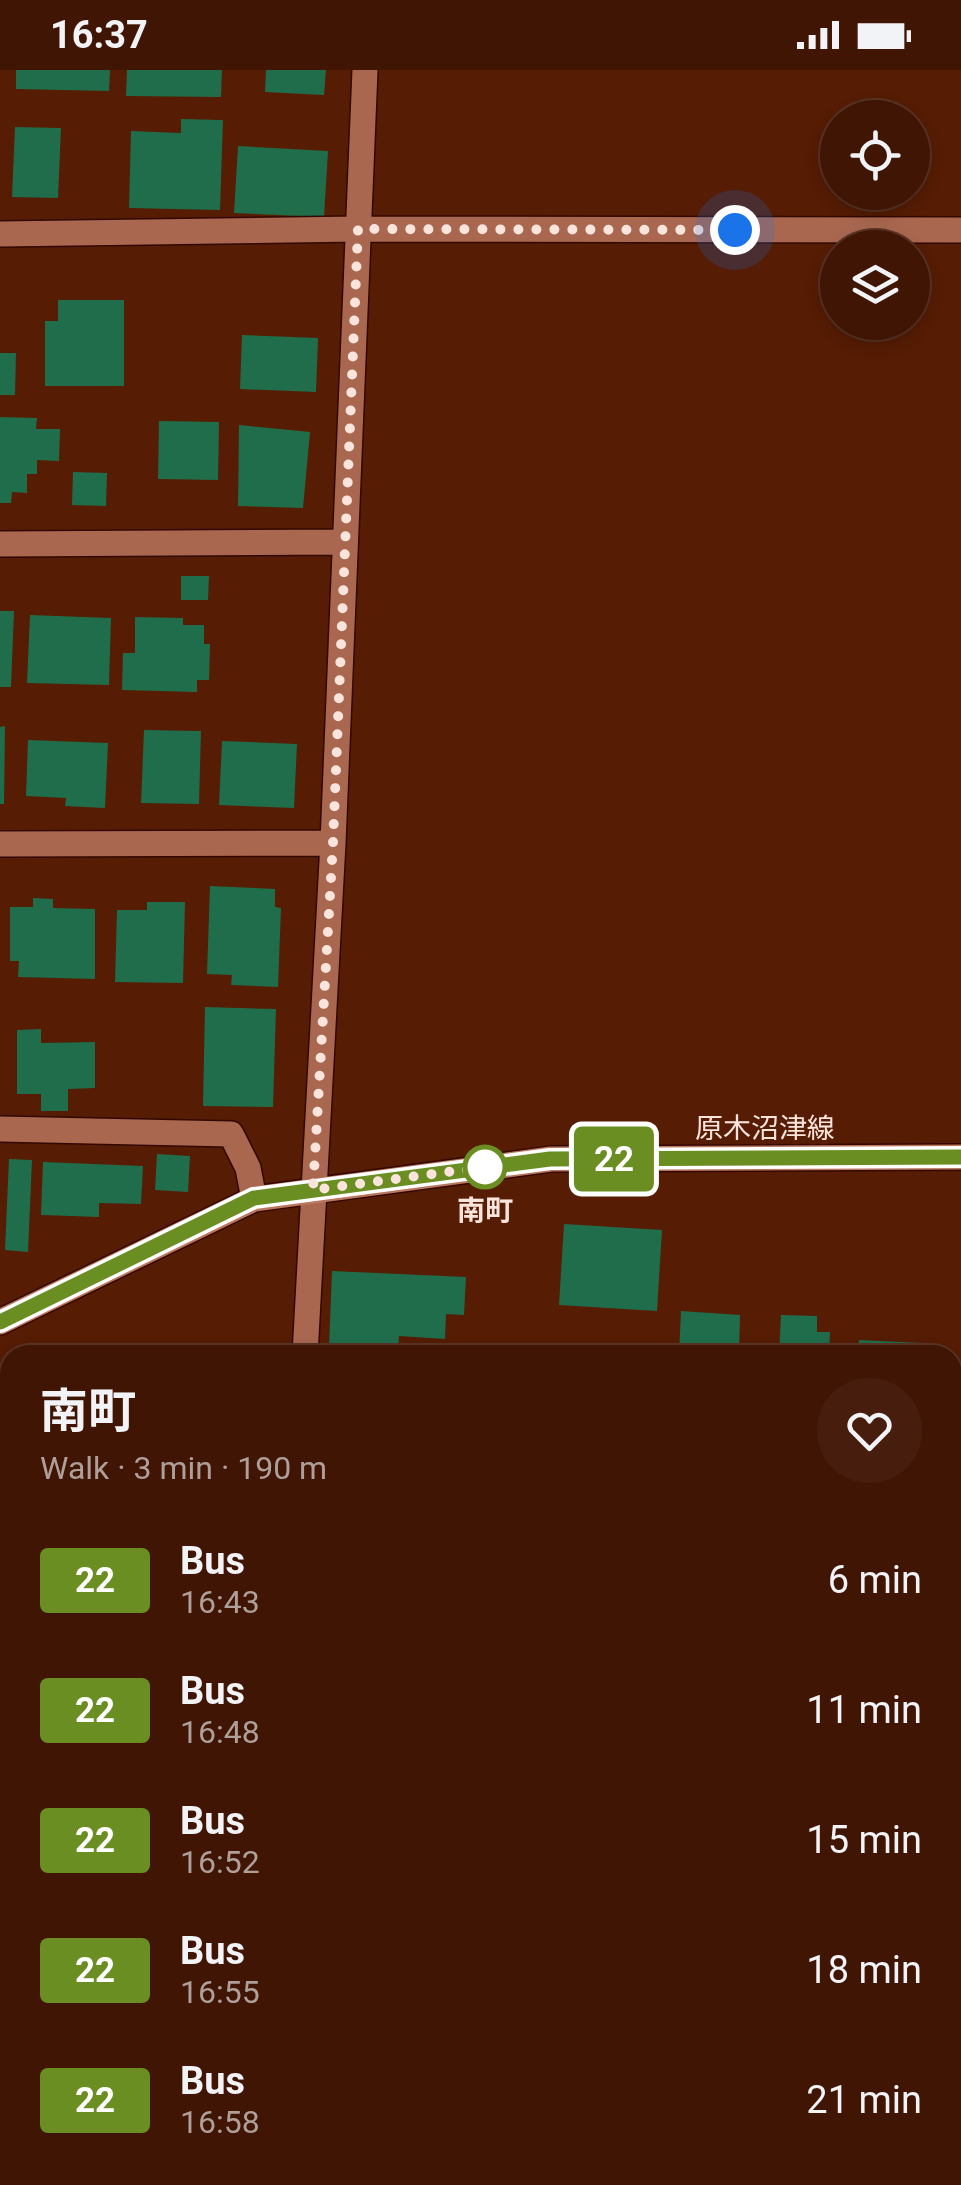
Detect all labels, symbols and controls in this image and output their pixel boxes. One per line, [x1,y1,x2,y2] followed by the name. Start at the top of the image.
[50,13,148,57] text: 16:37
[820,100,930,340] map controls
[820,100,930,210] button: locate
[710,205,760,255] your location
[820,230,930,340] button: layers
[695,1112,835,1145] street label: 原木沼津線
[569,1126,659,1192] line badge: 22
[594,1139,634,1180] text: 22
[464,1146,506,1188] marker: 南町
[457,1194,513,1227] place label: 南町
[817,1378,922,1483] button: heart
[40,1383,136,1440] text: 南町
[40,1449,327,1487] text: Walk · 3 min · 190 m
[180,1539,245,1583] text: Bus
[828,1558,922,1602] text: 6 min
[75,1560,115,1601] text: 22
[180,1583,260,1621] text: 16:43
[180,1669,245,1713] text: Bus
[806,1688,922,1732] text: 11 min
[75,1690,115,1731] text: 22
[180,1713,260,1751] text: 16:48
[180,1799,245,1843] text: Bus
[806,1818,922,1862] text: 15 min
[75,1820,115,1861] text: 22
[180,1843,260,1881] text: 16:52
[180,1929,245,1973] text: Bus
[806,1948,922,1992] text: 18 min
[75,1950,115,1991] text: 22
[180,1973,260,2011] text: 16:55
[180,2059,245,2103] text: Bus
[806,2078,922,2122] text: 21 min
[75,2080,115,2121] text: 22
[180,2103,260,2141] text: 16:58

